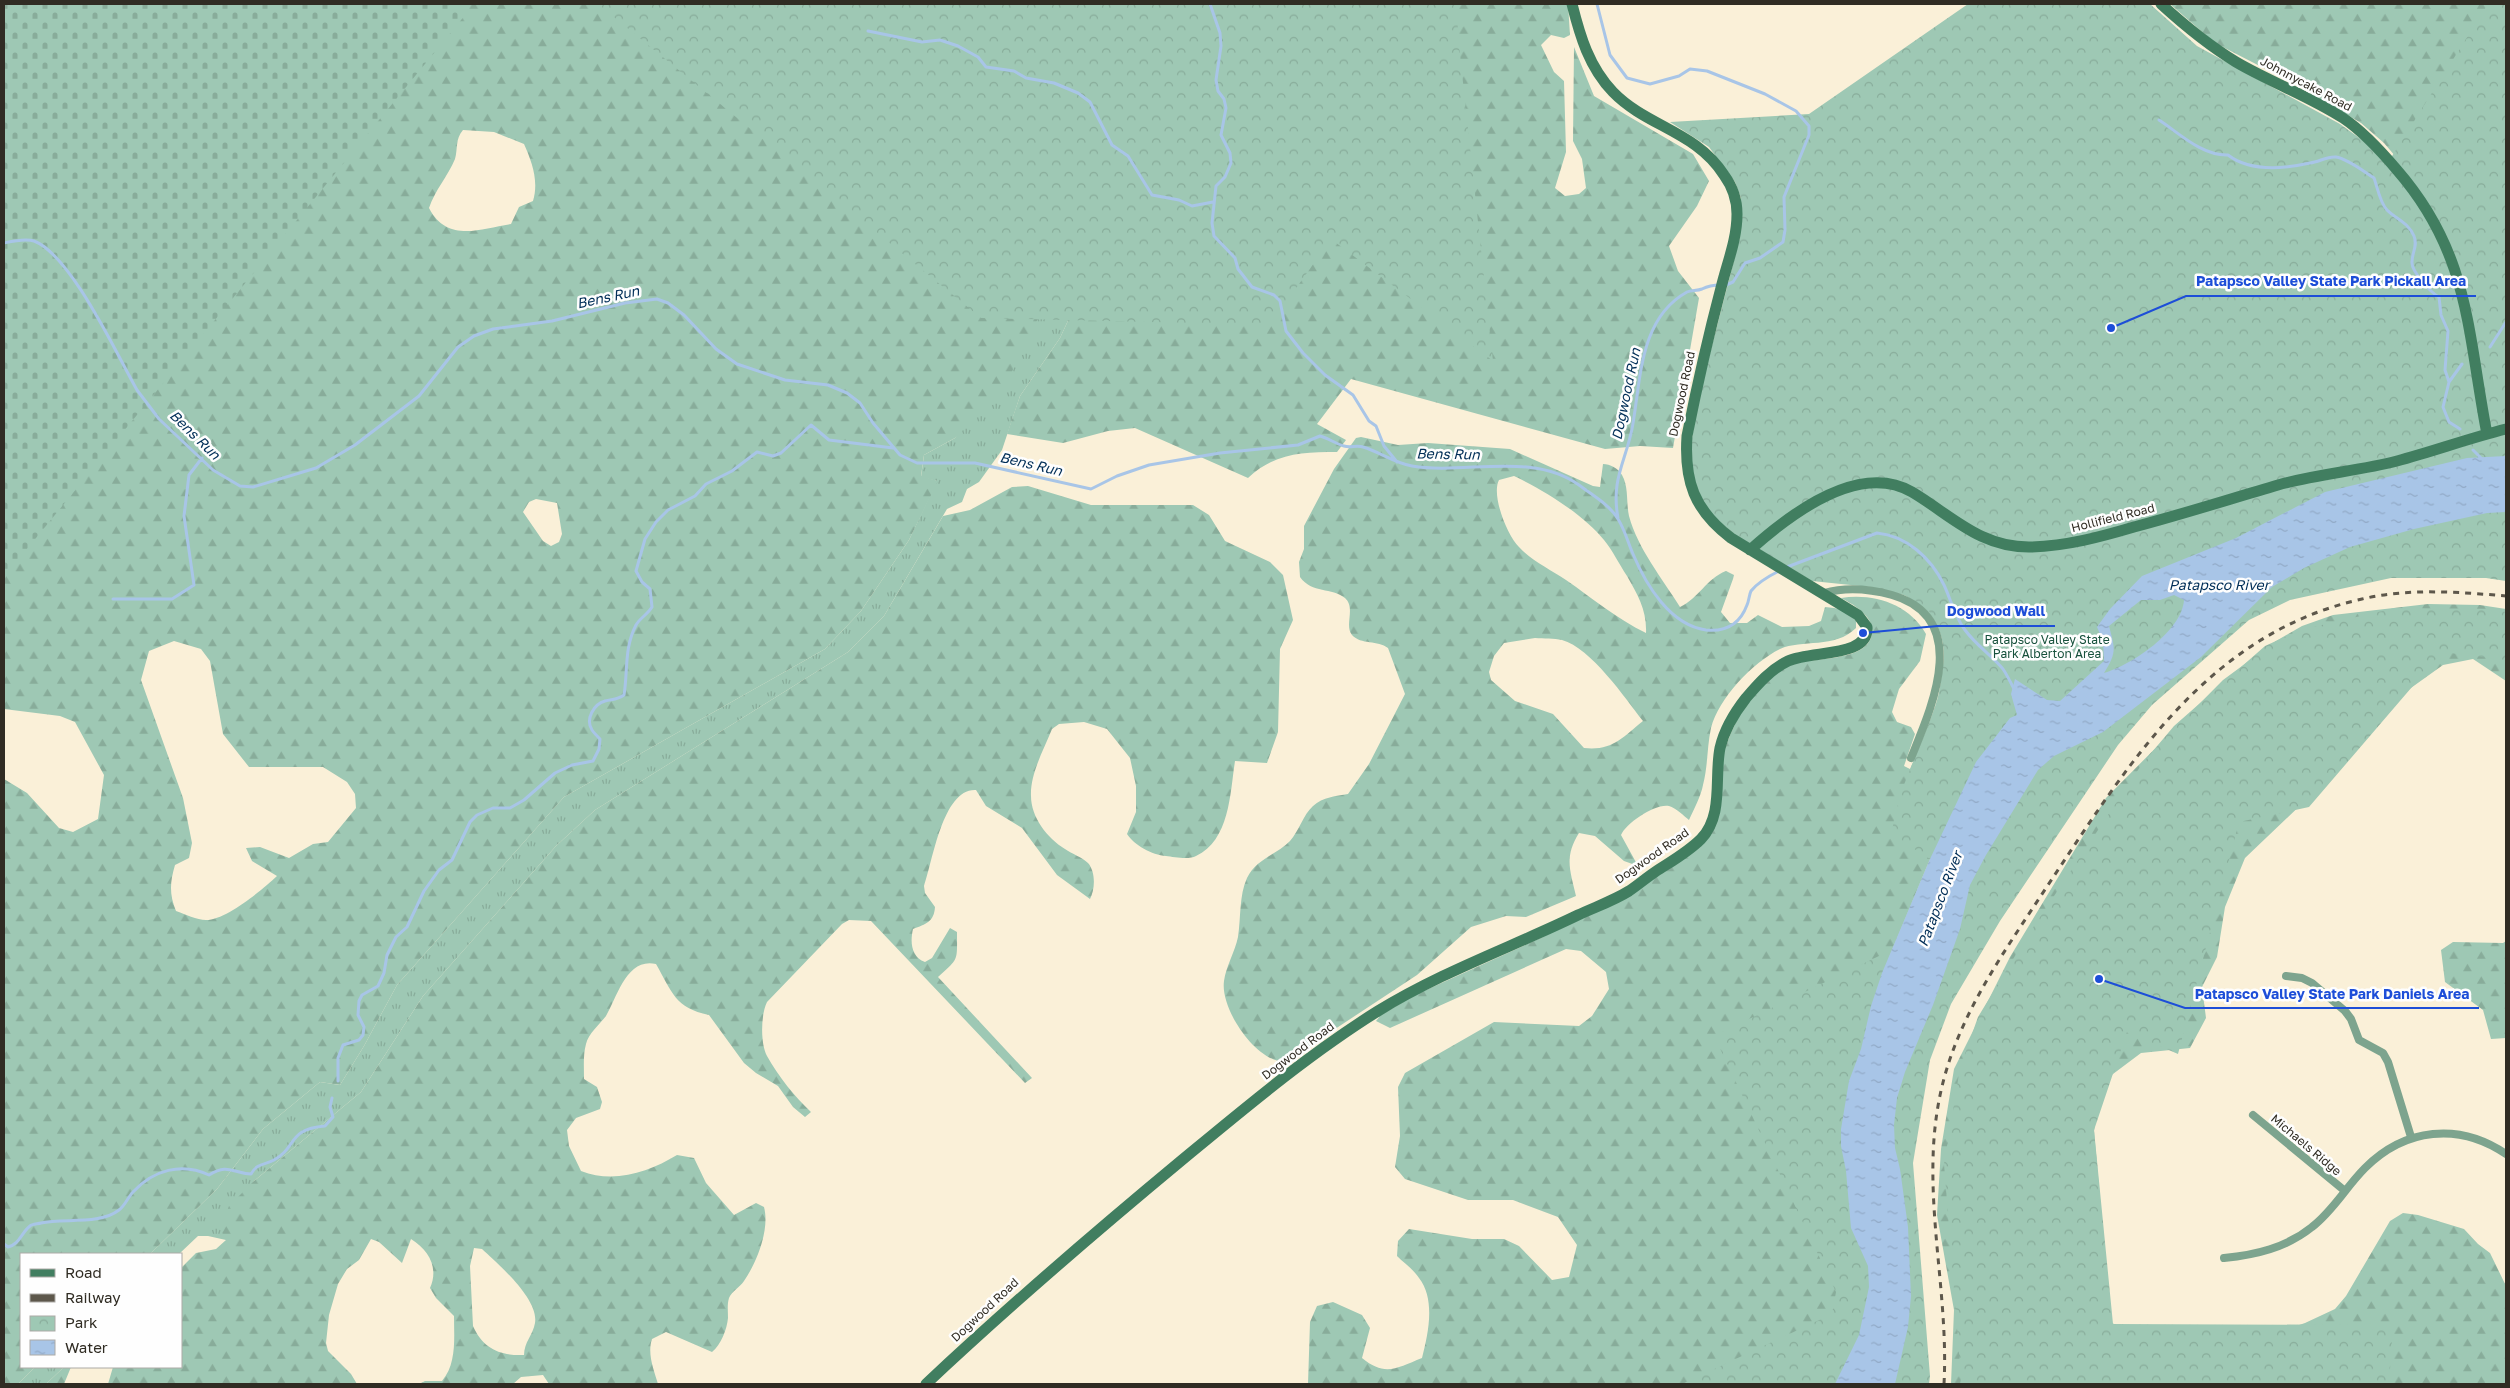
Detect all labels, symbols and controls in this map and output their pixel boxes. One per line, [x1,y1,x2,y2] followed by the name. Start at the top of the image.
[2258,53,2355,114] street label: Johnnycake Road
[2186,267,2476,296] callout: Patapsco Valley State Park Pickall Area
[2196,272,2466,289] text: Patapsco Valley State Park Pickall Area
[575,281,642,311] water label: Bens Run
[1608,345,1644,441] water label: Dogwood Run
[1665,350,1698,438] street label: Dogwood Road
[167,407,225,464] water label: Bens Run
[1416,444,1481,463] water label: Bens Run
[998,448,1065,479] water label: Bens Run
[2070,500,2156,535] street label: Hollifield Road
[2169,576,2272,593] water label: Patapsco River
[1937,597,2055,626] callout: Dogwood Wall
[1947,602,2045,619] text: Dogwood Wall
[1984,632,2110,661] park label: Patapsco Valley State Park Alberton Area
[1612,825,1692,887] street label: Dogwood Road
[1914,847,1966,949] water label: Patapsco River
[2185,979,2479,1008] callout: Patapsco Valley State Park Daniels Area
[2195,985,2469,1002] text: Patapsco Valley State Park Daniels Area
[1259,1019,1337,1083] street label: Dogwood Road
[2268,1111,2345,1179] street label: Michaels Ridge
[20,1253,182,1368] legend
[65,1263,102,1281] text: Road
[948,1275,1022,1345] street label: Dogwood Road
[65,1288,121,1306] text: Railway
[65,1313,98,1331] text: Park
[65,1338,108,1356] text: Water

